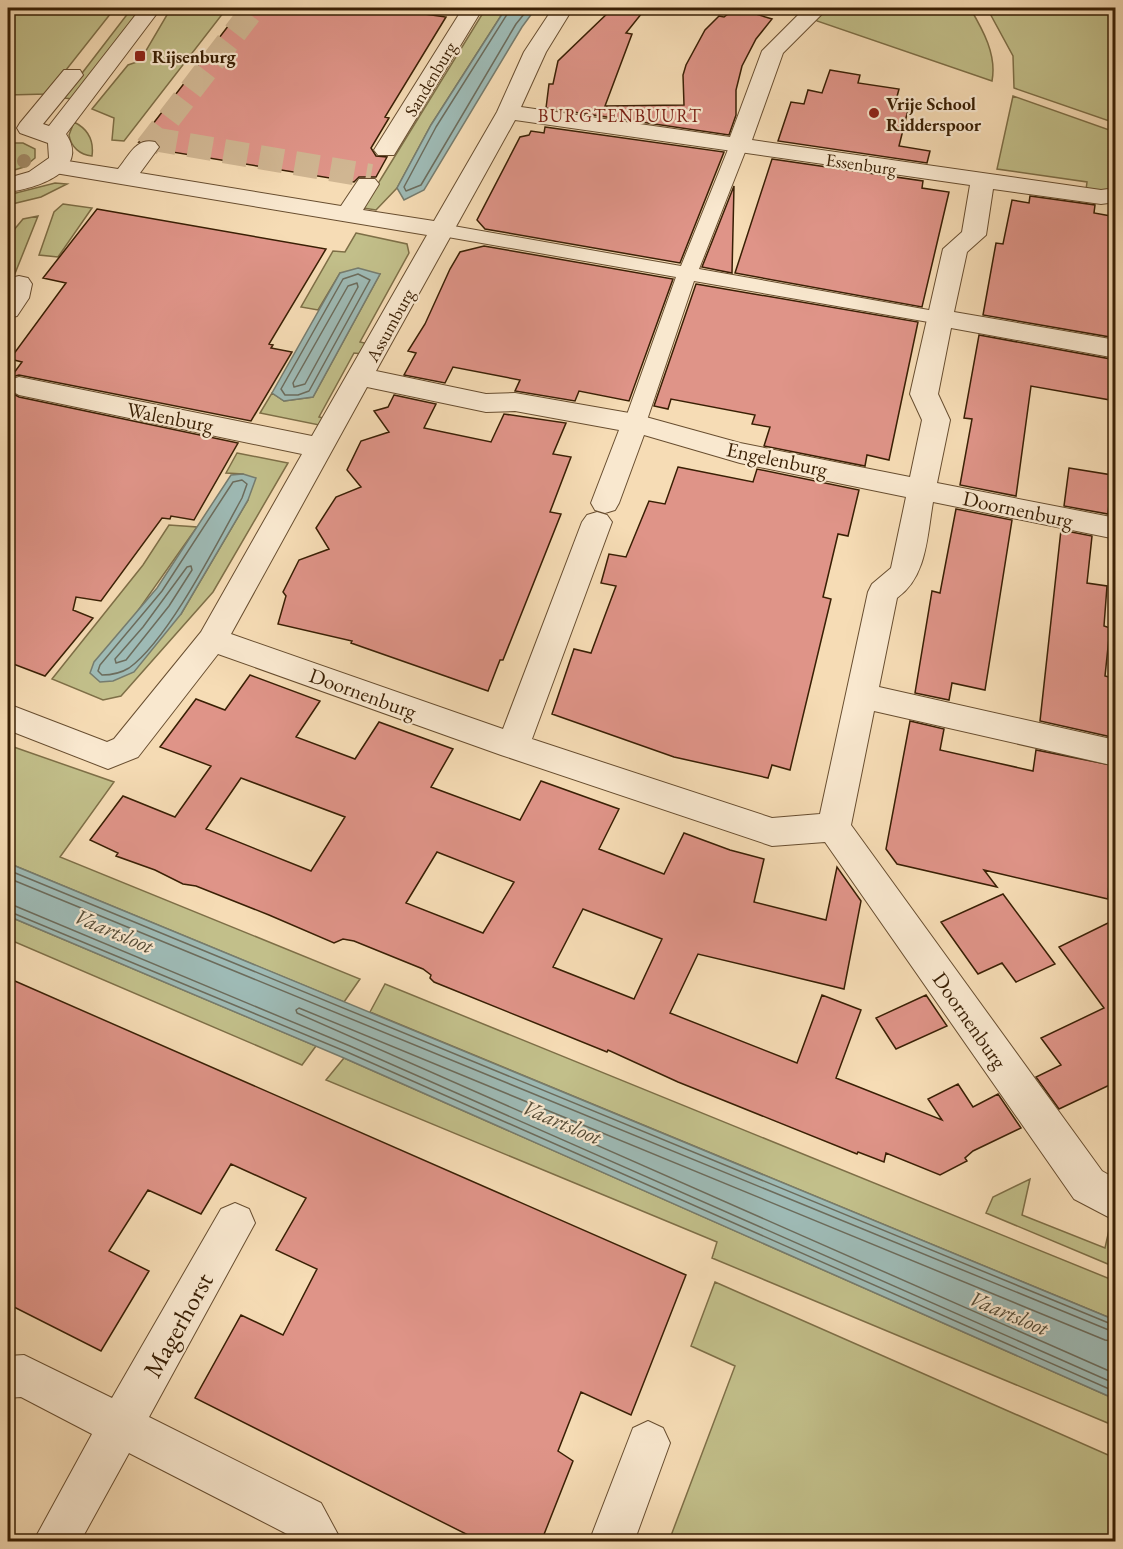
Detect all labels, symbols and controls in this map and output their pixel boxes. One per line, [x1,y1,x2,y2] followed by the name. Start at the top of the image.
[399,37,461,121] street label: Sandenburg
[152,45,237,68] place label: Rijsenburg
[133,49,147,63] marker: Rijsenburg
[886,92,982,136] place label: Vrije School Ridderspoor
[538,104,702,127] district label: BURGTENBUURT
[867,106,881,120] marker: Vrije School Ridderspoor
[824,148,898,180] street label: Essenburg
[360,284,420,367] street label: Assumburg
[124,395,217,439] street label: Walenburg
[724,435,831,483] street label: Engelenburg
[960,484,1076,534] street label: Doornenburg
[306,661,421,725] street label: Doornenburg
[70,901,159,961] water label: Vaartsloot
[927,966,1014,1074] street label: Doornenburg
[518,1092,607,1152] water label: Vaartsloot
[135,1267,221,1383] street label: Magerhorst
[965,1283,1054,1343] water label: Vaartsloot

